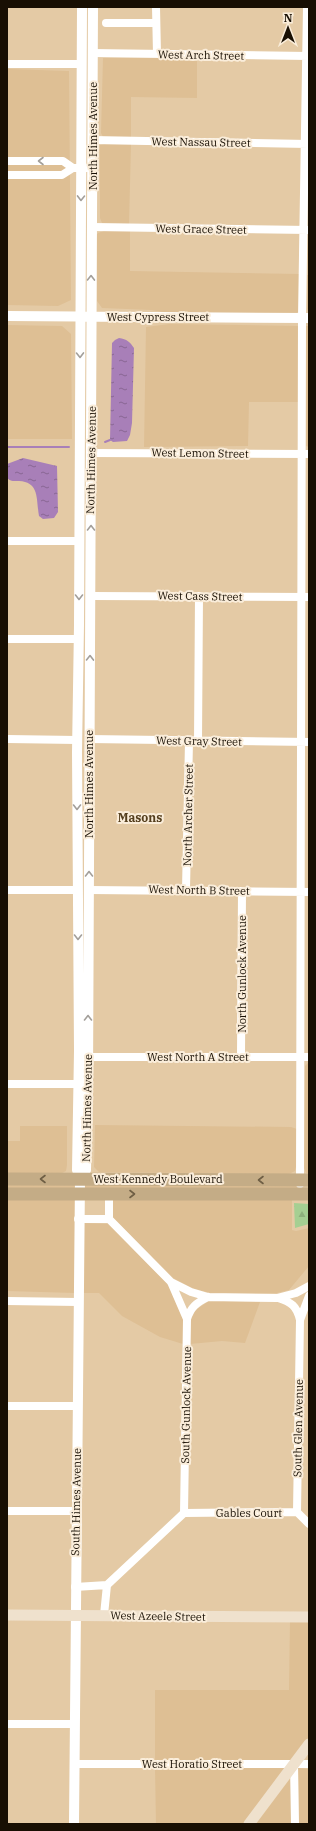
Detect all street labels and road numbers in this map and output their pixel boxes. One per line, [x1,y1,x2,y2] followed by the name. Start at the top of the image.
[158,47,244,63] street label: West Arch Street
[86,82,100,190] street label: North Himes Avenue
[151,134,251,150] street label: West Nassau Street
[155,221,247,237] street label: West Grace Street
[107,310,209,324] street label: West Cypress Street
[83,406,99,514] street label: North Himes Avenue
[151,445,249,461] street label: West Lemon Street
[157,588,243,604] street label: West Cass Street
[82,730,96,838] street label: North Himes Avenue
[156,733,242,749] street label: West Gray Street
[180,764,196,866] street label: North Archer Street
[148,882,250,898] street label: West North B Street
[235,915,249,1033] street label: North Gunlock Avenue
[147,1050,249,1064] street label: West North A Street
[79,1054,95,1162] street label: North Himes Avenue
[93,1172,223,1186] street label: West Kennedy Boulevard
[178,1346,194,1464] street label: South Gunlock Avenue
[290,1379,306,1477] street label: South Glen Avenue
[68,1448,84,1556] street label: South Himes Avenue
[216,1506,282,1520] street label: Gables Court
[110,1608,206,1624] street label: West Azeele Street
[142,1757,242,1771] street label: West Horatio Street

